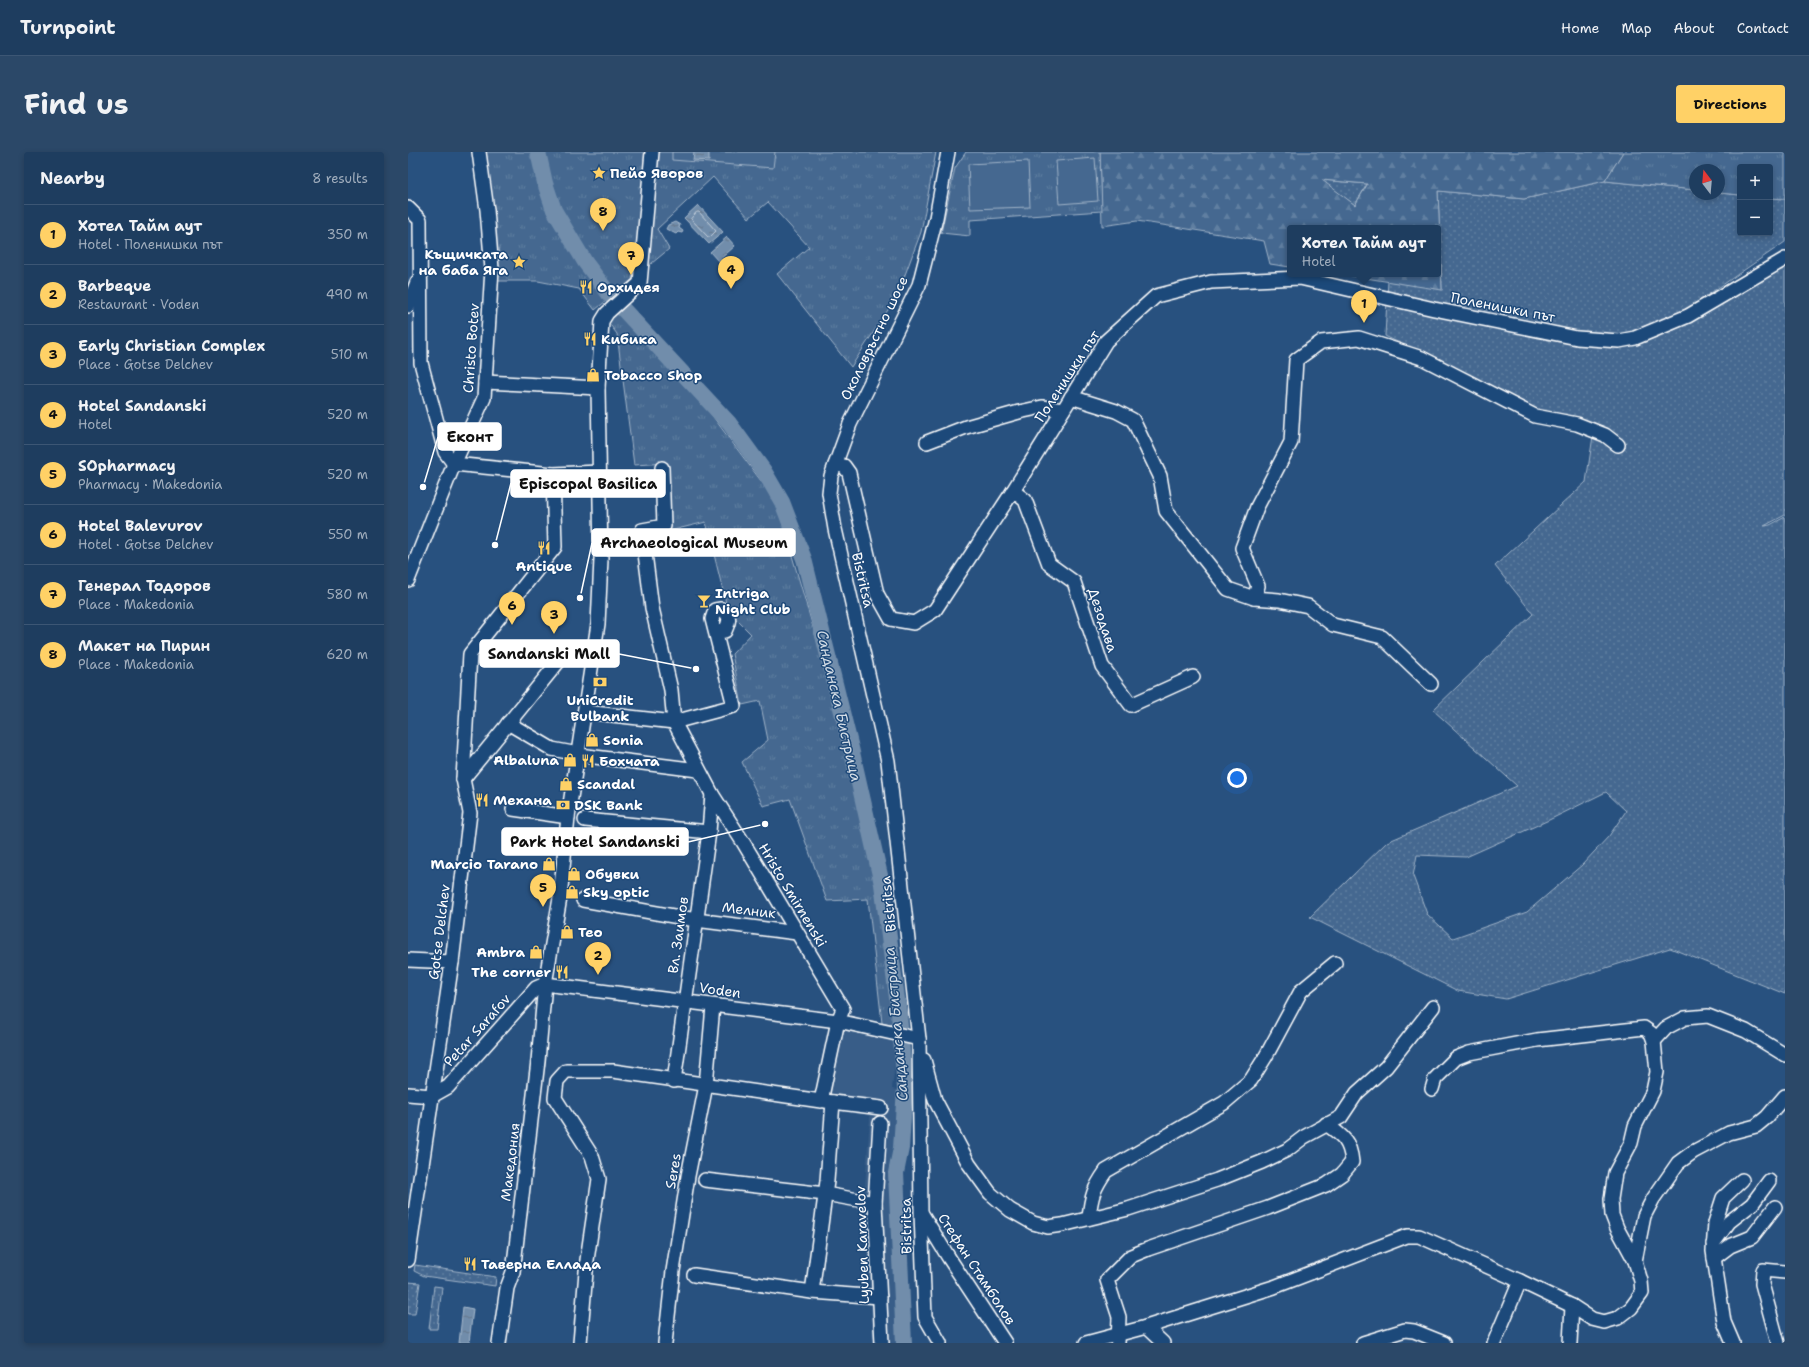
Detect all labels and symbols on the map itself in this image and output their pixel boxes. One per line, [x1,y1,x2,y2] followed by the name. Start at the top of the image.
[610,164,703,182] place label: Пейо Яворов
[1689,164,1725,200] north arrow
[591,165,607,181] place icon: Пейо Яворов
[590,198,616,231] pin: 8
[618,242,644,275] pin: 7
[418,245,508,279] place label: Къщичката на баба Яга
[511,254,527,270] place icon: Къщичката на баба Яга
[718,256,744,289] pin: 4
[836,273,912,403] street label: Околовръстно шосе
[597,278,660,296] place label: Орхидея
[578,279,594,295] restaurant icon: Орхидея
[1449,288,1558,326] street label: Поленишки път
[1351,290,1377,323] pin: 1
[459,302,483,393] street label: Christo Botev
[1031,326,1104,425] street label: Поленишки път
[601,330,657,348] place label: Кибика
[582,331,598,347] restaurant icon: Кибика
[604,366,702,384] place label: Tobacco Shop
[585,367,601,383] shop icon: Tobacco Shop
[438,423,501,450] callout: Еконт
[446,427,494,447] text: Еконт
[511,470,665,497] callout: Еpiscopal Basilica
[519,474,658,494] text: Еpiscopal Basilica
[592,529,795,556] callout: Archaeological Museum
[600,533,788,553] text: Archaeological Museum
[536,540,552,556] restaurant icon: Antique
[848,551,878,610] street label: Bistritsa
[516,557,572,575] place label: Antique
[715,584,791,618] place label: Intriga Night Club
[1084,585,1122,655] street label: Дезодава
[499,592,525,625] pin: 6
[696,593,712,609] bar icon: Intriga Night Club
[541,601,567,634] pin: 3
[812,628,866,784] water label: Санданска Бистрица
[480,640,619,667] callout: Sandanski Mall
[488,644,610,664] text: Sandanski Mall
[592,674,608,690] bank icon: UniCredit Bulbank
[566,691,634,725] place label: UniCredit Bulbank
[603,731,644,749] place label: Sonia
[584,732,600,748] shop icon: Sonia
[493,751,559,769] place label: Albaluna
[562,752,578,768] shop icon: Albaluna
[599,752,660,770] place label: Бохчата
[580,753,596,769] restaurant icon: Бохчата
[1227,768,1247,788] your location
[577,775,635,793] place label: Scandal
[558,776,574,792] shop icon: Scandal
[493,791,552,809] place label: Механа
[474,792,490,808] restaurant icon: Механа
[574,796,643,814] place label: DSK Bank
[555,797,571,813] bank icon: DSK Bank
[502,828,688,855] callout: Park Hotel Sandanski
[510,832,680,852] text: Park Hotel Sandanski
[755,840,831,950] street label: Hristo Smirnenski
[431,855,538,873] place label: Marcio Tarano
[541,856,557,872] shop icon: Marcio Tarano
[585,865,640,883] place label: Обувки
[566,866,582,882] shop icon: Обувки
[530,874,556,907] pin: 5
[876,875,900,933] street label: Bistritsa
[424,883,454,981] street label: Gotse Delchev
[583,883,649,901] place label: Sky optic
[564,884,580,900] shop icon: Sky optic
[664,896,692,974] street label: Вл. Заимов
[721,898,777,922] street label: Мелник
[578,923,603,941] place label: Тео
[559,924,575,940] shop icon: Тео
[585,942,611,975] pin: 2
[476,943,525,961] place label: Ambra
[528,944,544,960] shop icon: Ambra
[879,946,913,1102] water label: Санданска Бистрица
[471,963,551,981] place label: The corner
[554,964,570,980] restaurant icon: The corner
[698,978,742,1002] street label: Voden
[440,990,515,1070] street label: Petar Sarafov
[496,1122,524,1202] street label: Македония
[661,1152,685,1190] street label: Seres
[851,1185,873,1305] street label: Lyuben Karavelov
[897,1198,915,1254] street label: Bistritsa
[934,1210,1020,1328] street label: Стефан Стамболов
[481,1255,602,1273] place label: Таверна Еллада
[462,1256,478,1272] restaurant icon: Таверна Еллада

